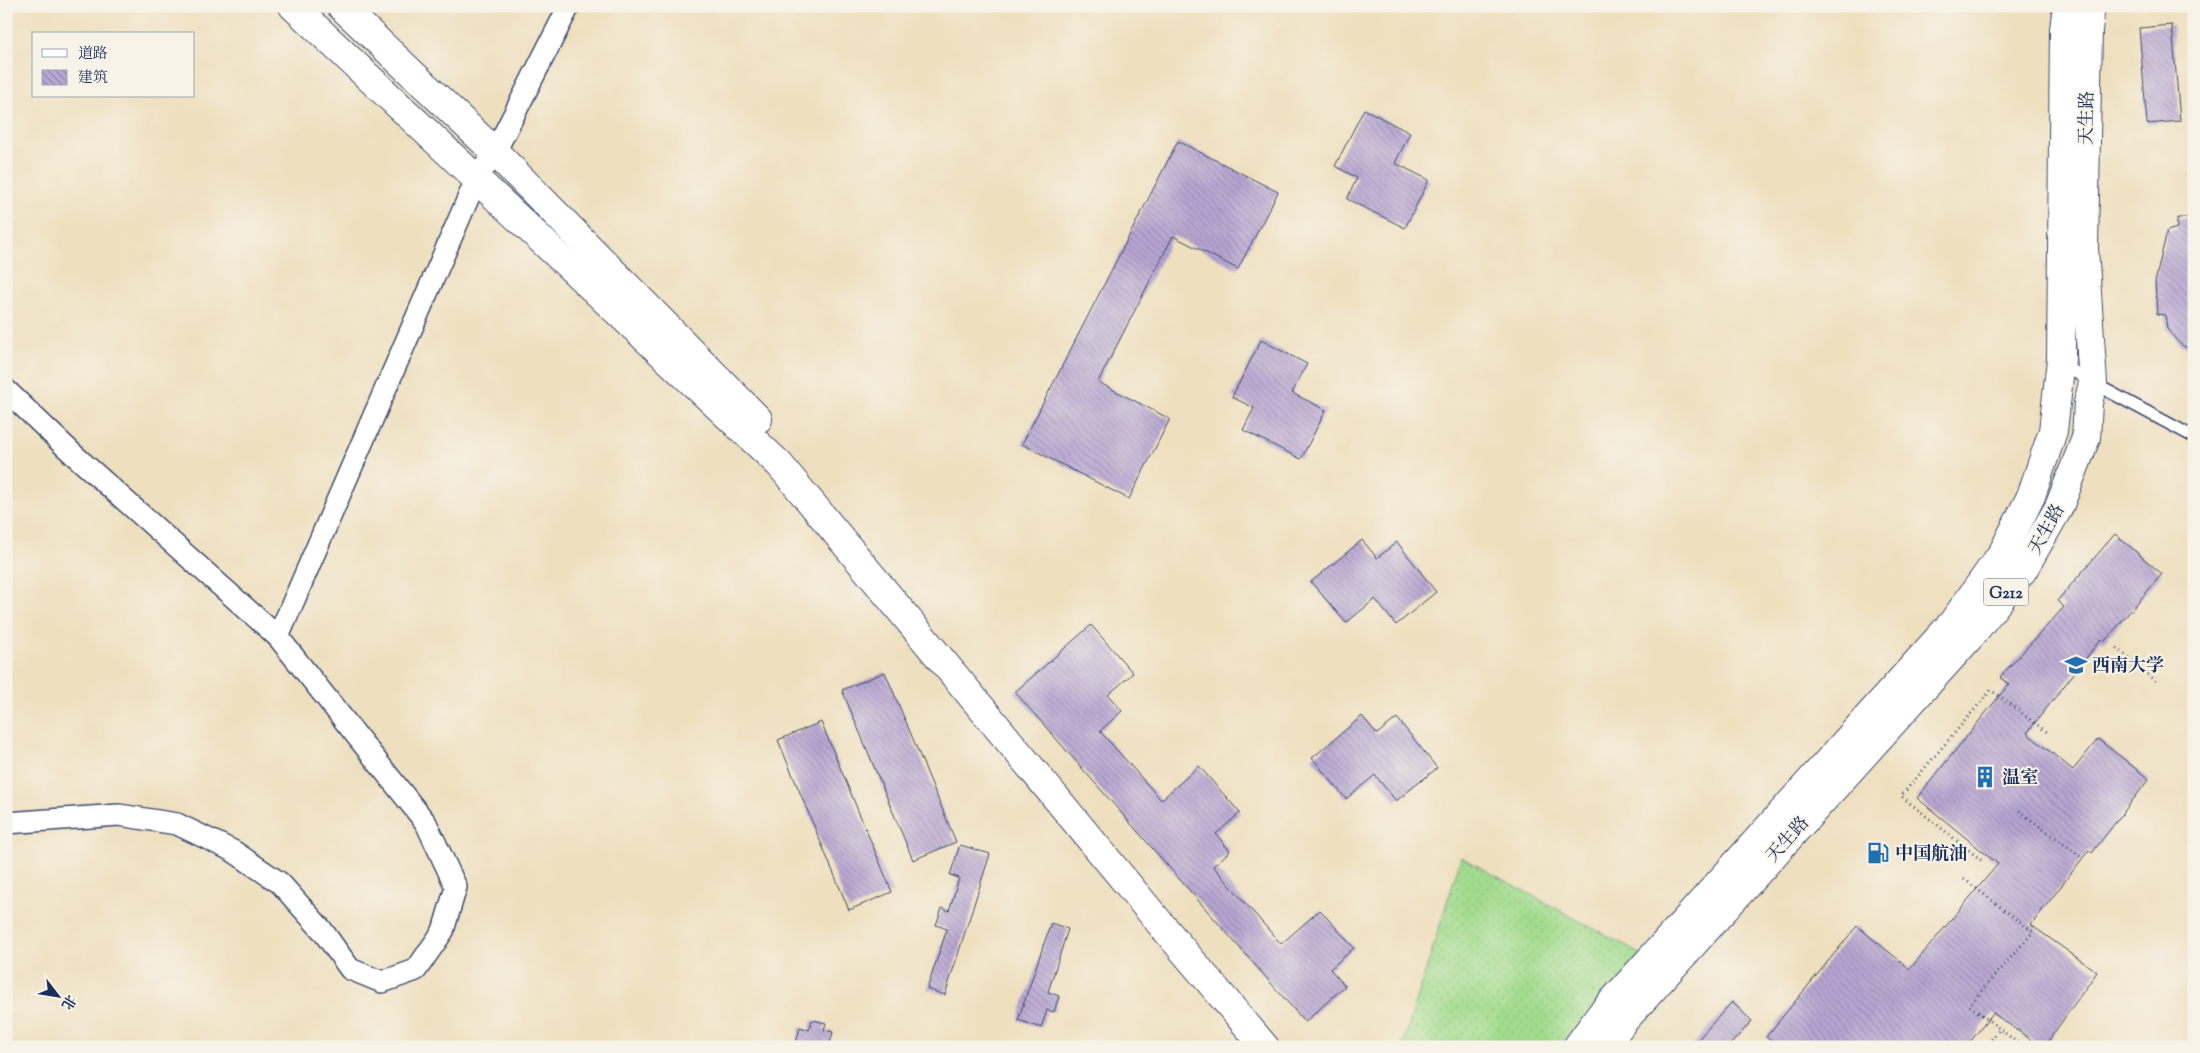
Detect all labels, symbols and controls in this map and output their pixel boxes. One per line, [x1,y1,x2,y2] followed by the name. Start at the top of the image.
[32,32,195,98] legend
[78,44,108,65] text: 道路
[78,68,108,89] text: 建筑
[2075,91,2101,145] street label: 天生路
[2023,500,2072,560] street label: 天生路
[1984,578,2028,606] road number: G212
[2063,652,2089,678] school or university icon: 西南大学
[2092,654,2164,680] place label: 西南大学
[1972,764,1998,790] building icon: 温室
[2002,766,2038,792] place label: 温室
[1761,812,1816,869] street label: 天生路
[1865,840,1891,866] fuel station icon: 中国航油
[1895,842,1967,868] place label: 中国航油
[32,970,82,1020] north arrow
[55,991,80,1013] text: 北

